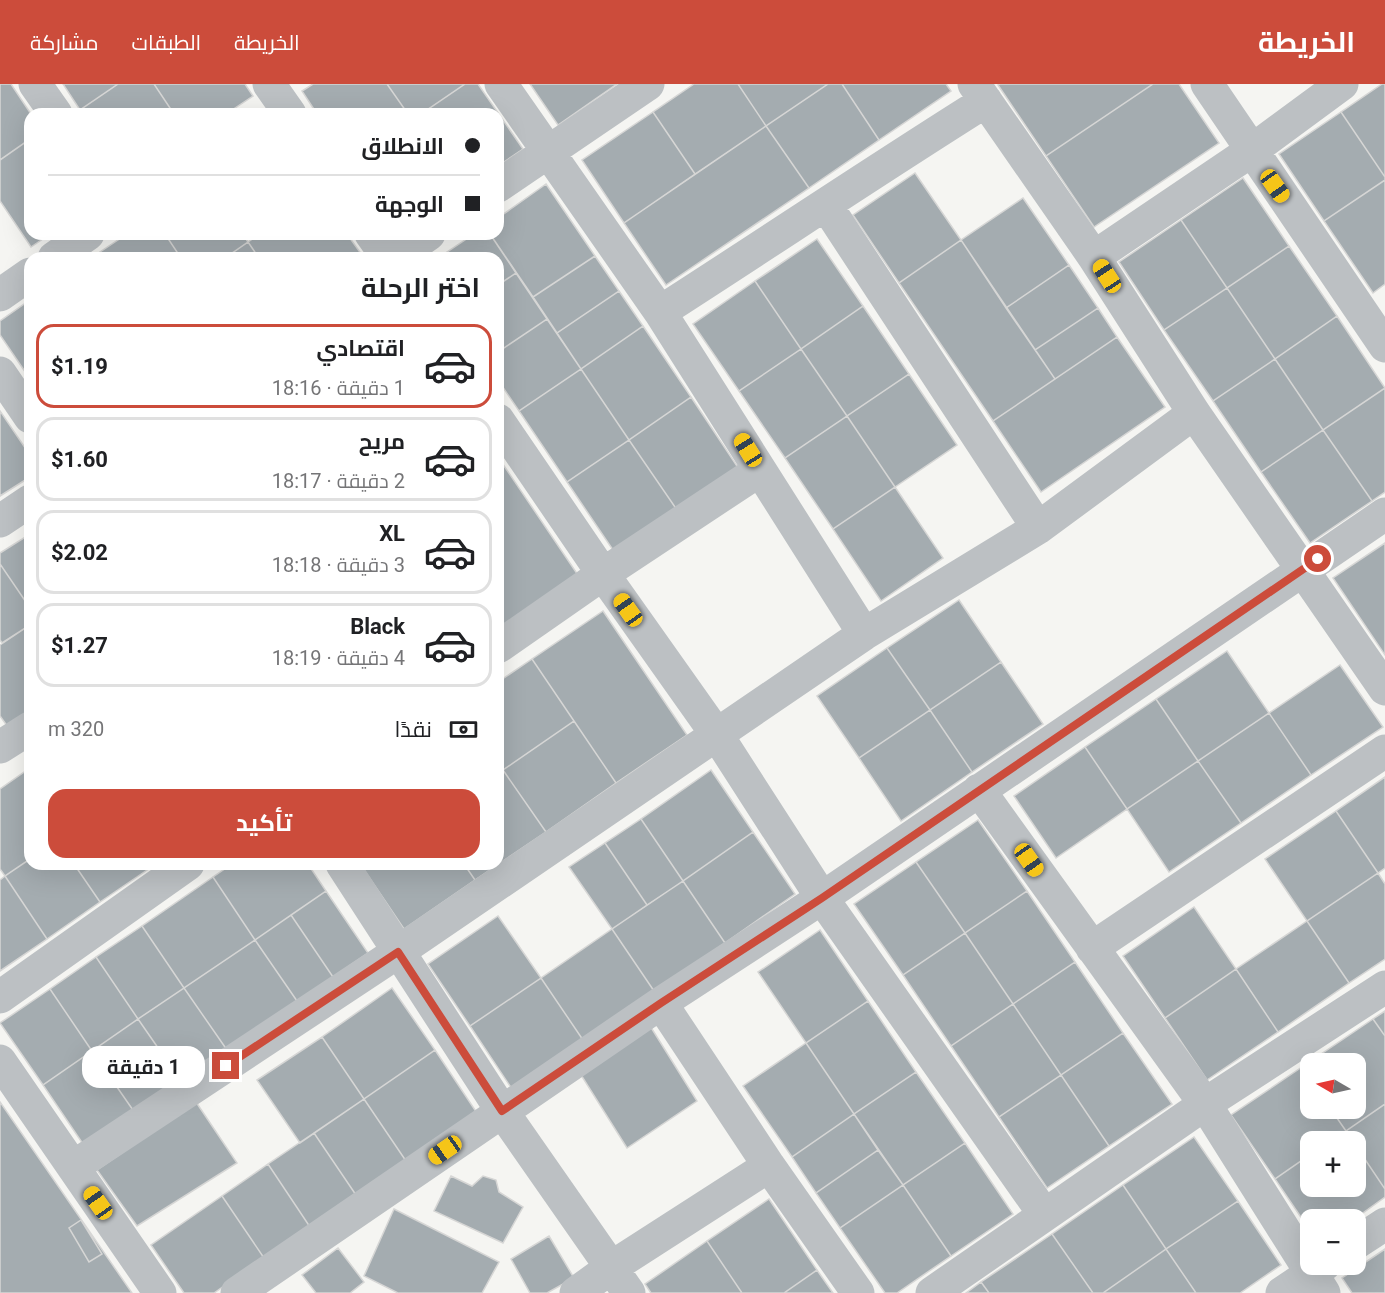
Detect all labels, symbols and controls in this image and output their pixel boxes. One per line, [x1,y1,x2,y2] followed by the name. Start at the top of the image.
[1258,26,1355,59] text: الخريطة
[30,31,99,55] text: مشاركة
[132,31,201,55] text: الطبقات
[234,31,300,55] text: الخريطة
[361,134,444,159] text: الانطلاق
[1257,166,1293,206] car
[375,192,444,217] text: الوجهة
[1090,256,1124,296] car
[361,272,480,304] text: اختر الرحلة
[316,336,405,361] text: اقتصادي
[423,339,477,393] icon: car
[51,354,108,379] text: $1.19
[272,376,405,400] text: 1 دقيقة · 18:16
[359,429,405,454] text: مريح
[731,430,765,470] car
[423,432,477,486] icon: car
[51,447,108,472] text: $1.60
[272,469,405,493] text: 2 دقيقة · 18:17
[379,521,405,546] text: XL
[423,525,477,579] icon: car
[51,540,108,565] text: $2.02
[1304,545,1331,572] route start
[272,553,405,577] text: 3 دقيقة · 18:18
[610,590,646,630] car
[350,614,405,639] text: Black
[423,618,477,672] icon: car
[51,633,108,658] text: $1.27
[272,646,405,670] text: 4 دقيقة · 18:19
[447,713,480,746] icon: cash
[48,717,104,741] text: 320 m
[394,717,432,742] text: نقدًا
[48,789,480,858] button: تأكيد
[1011,840,1047,880] car
[82,1045,205,1087] callout: 1 دقيقة
[212,1052,239,1079] route end
[1300,1053,1366,1119] north arrow
[1300,1053,1366,1275] map controls
[107,1055,180,1079] text: 1 دقيقة
[1300,1131,1366,1197] button: +
[425,1132,465,1168] car
[80,1183,116,1223] car
[1300,1209,1366,1275] button: −

